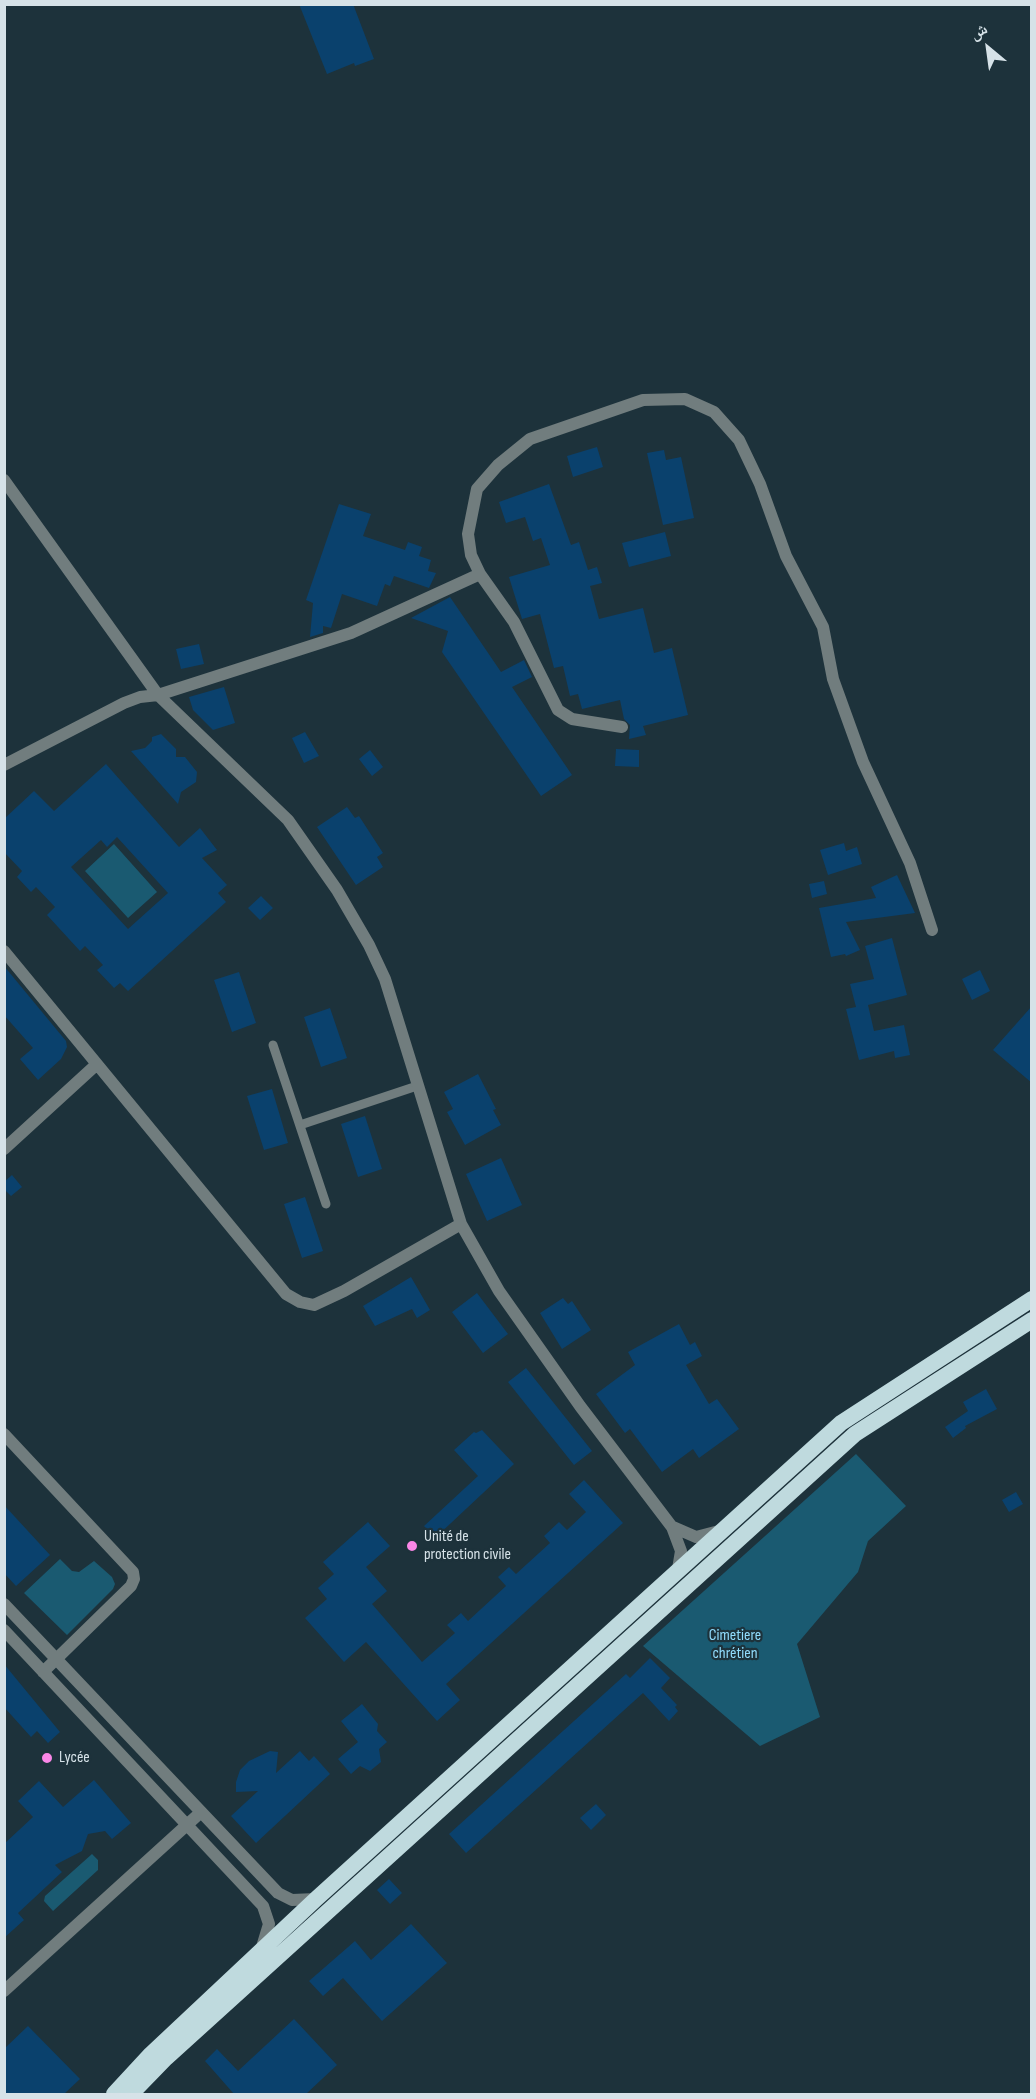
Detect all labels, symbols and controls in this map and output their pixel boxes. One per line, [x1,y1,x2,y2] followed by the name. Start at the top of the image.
[958,18,1018,78] north arrow
[967,19,991,44] text: ش
[424,1527,511,1565] place label: Unité de protection civile
[405,1539,419,1553] marker: Unité de protection civile
[709,1626,761,1664] park label: Cimetiere chrétien
[59,1748,90,1768] place label: Lycée
[40,1751,54,1765] marker: Lycée

